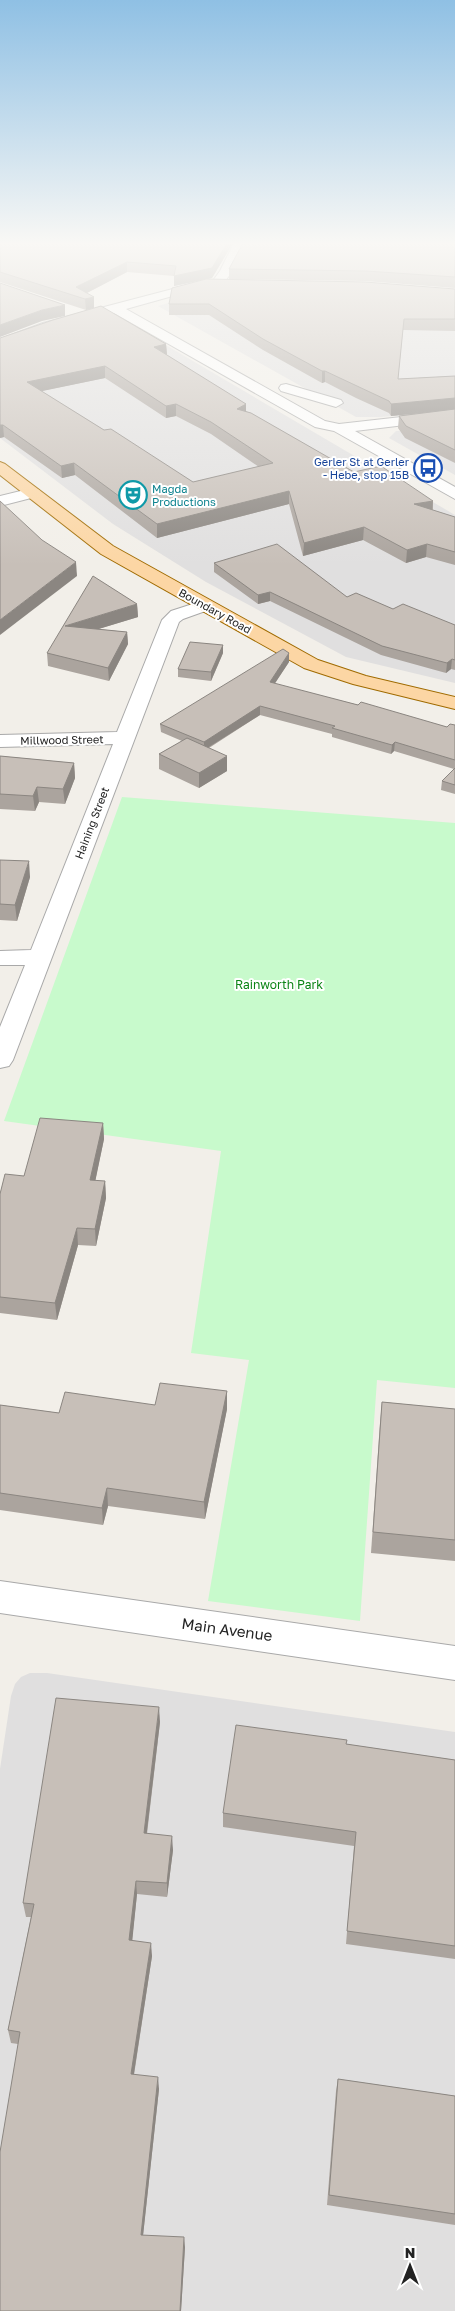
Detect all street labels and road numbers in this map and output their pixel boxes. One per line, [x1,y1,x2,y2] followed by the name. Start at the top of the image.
[177,585,254,636] street label: Boundary Road
[20,732,104,747] street label: Millwood Street
[72,785,111,861] street label: Haining Street
[181,1614,274,1644] street label: Main Avenue

